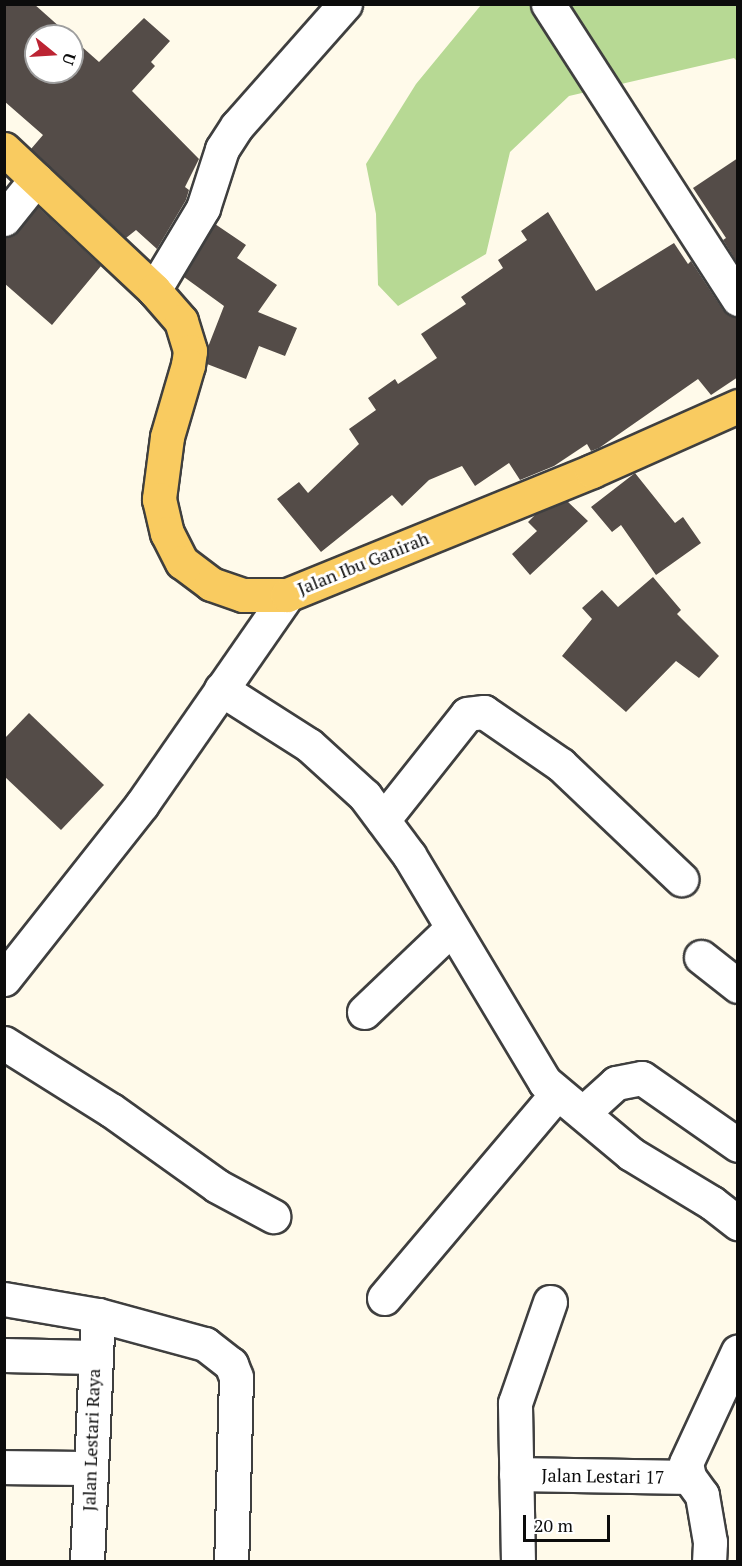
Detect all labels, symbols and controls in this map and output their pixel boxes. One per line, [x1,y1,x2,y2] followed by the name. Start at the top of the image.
[24,24,84,84] north arrow
[57,50,81,68] text: U
[294,527,432,599] street label: Jalan Ibu Ganirah
[78,1368,104,1512] street label: Jalan Lestari Raya
[541,1464,665,1488] street label: Jalan Lestari 17
[526,1503,613,1541] scale bar
[534,1513,573,1537] text: 20 m

